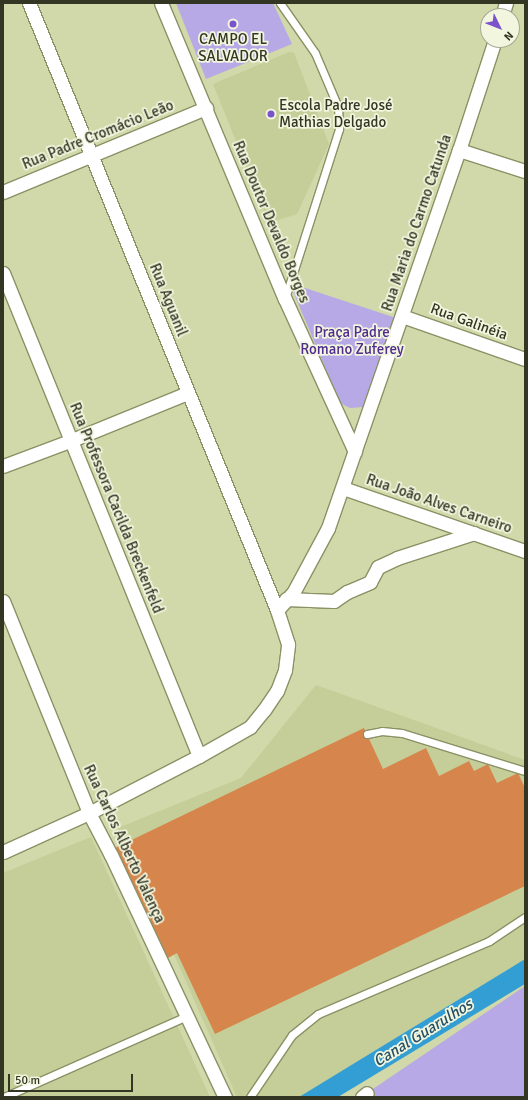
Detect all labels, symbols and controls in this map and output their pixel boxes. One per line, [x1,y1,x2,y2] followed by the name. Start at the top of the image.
[480,8,520,48] north arrow
[228,19,238,29] marker: CAMPO EL SALVADOR
[501,29,516,43] text: N
[198,30,268,65] place label: CAMPO EL SALVADOR
[20,96,176,174] street label: Rua Padre Cromácio Leão
[279,96,392,131] place label: Escola Padre José Mathias Delgado
[266,109,276,119] marker: Escola Padre José Mathias Delgado
[378,132,456,314] street label: Rua Maria do Carmo Catunda
[229,138,313,306] street label: Rua Doutor Devaldo Borges
[145,261,191,339] street label: Rua Aguanil
[428,300,510,344] street label: Rua Galinéia
[300,323,404,358] park label: Praça Padre Romano Zuferey
[65,400,167,616] street label: Rua Professora Cacilda Breckenfeld
[364,471,514,537] street label: Rua João Alves Carneiro
[79,762,169,926] street label: Rua Carlos Alberto Valença
[370,995,476,1071] water label: Canal Guarulhos
[10,1066,135,1092] scale bar
[15,1073,40,1088] text: 50 m

